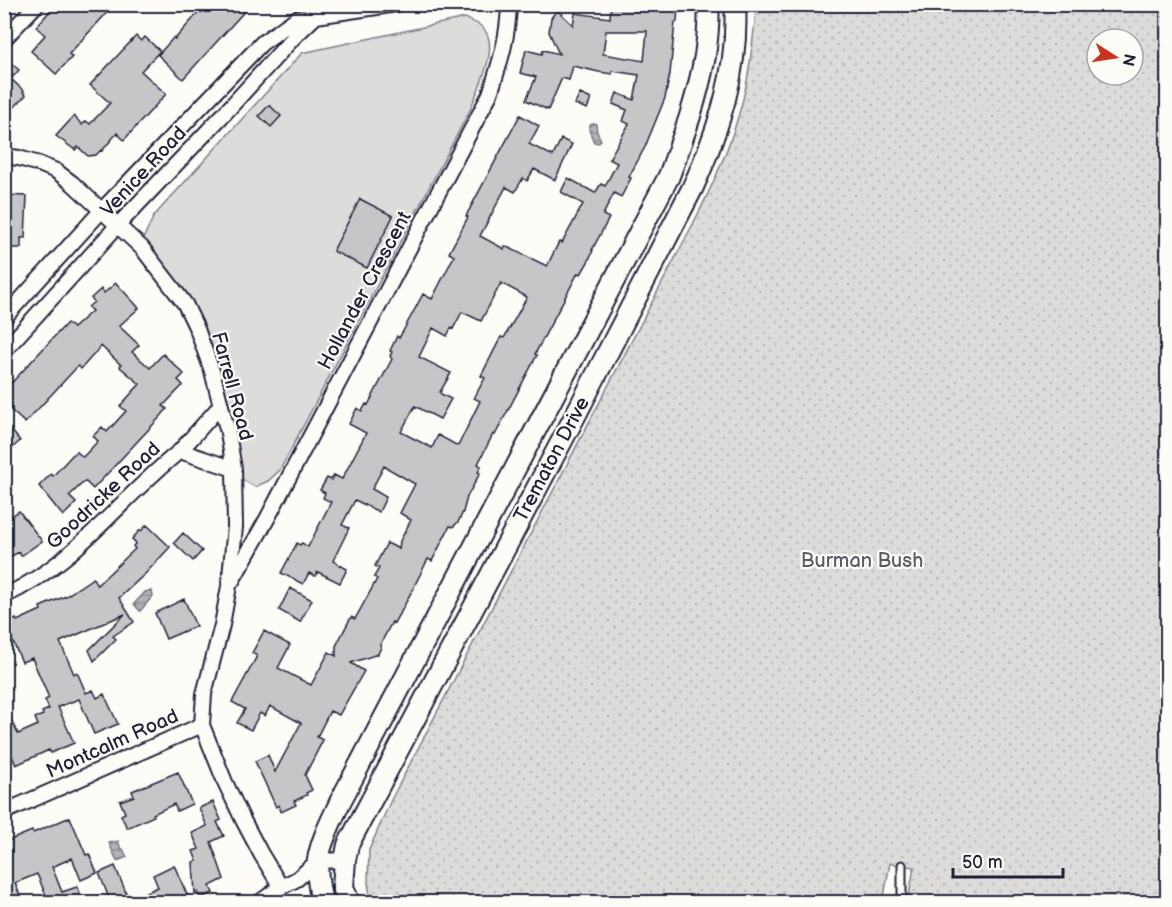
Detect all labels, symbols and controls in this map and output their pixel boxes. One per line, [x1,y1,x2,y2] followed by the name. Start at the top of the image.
[1085,27,1145,87] north arrow
[1118,52,1139,68] text: N
[96,121,192,222] street label: Venice Road
[313,207,417,374] street label: Hollander Crescent
[206,329,258,443] street label: Farrell Road
[509,393,595,526] street label: Trematon Drive
[42,437,166,555] street label: Goodricke Road
[801,549,923,573] park label: Burman Bush
[43,704,182,784] street label: Montcalm Road
[953,841,1062,879] scale bar
[962,852,1003,873] text: 50 m

